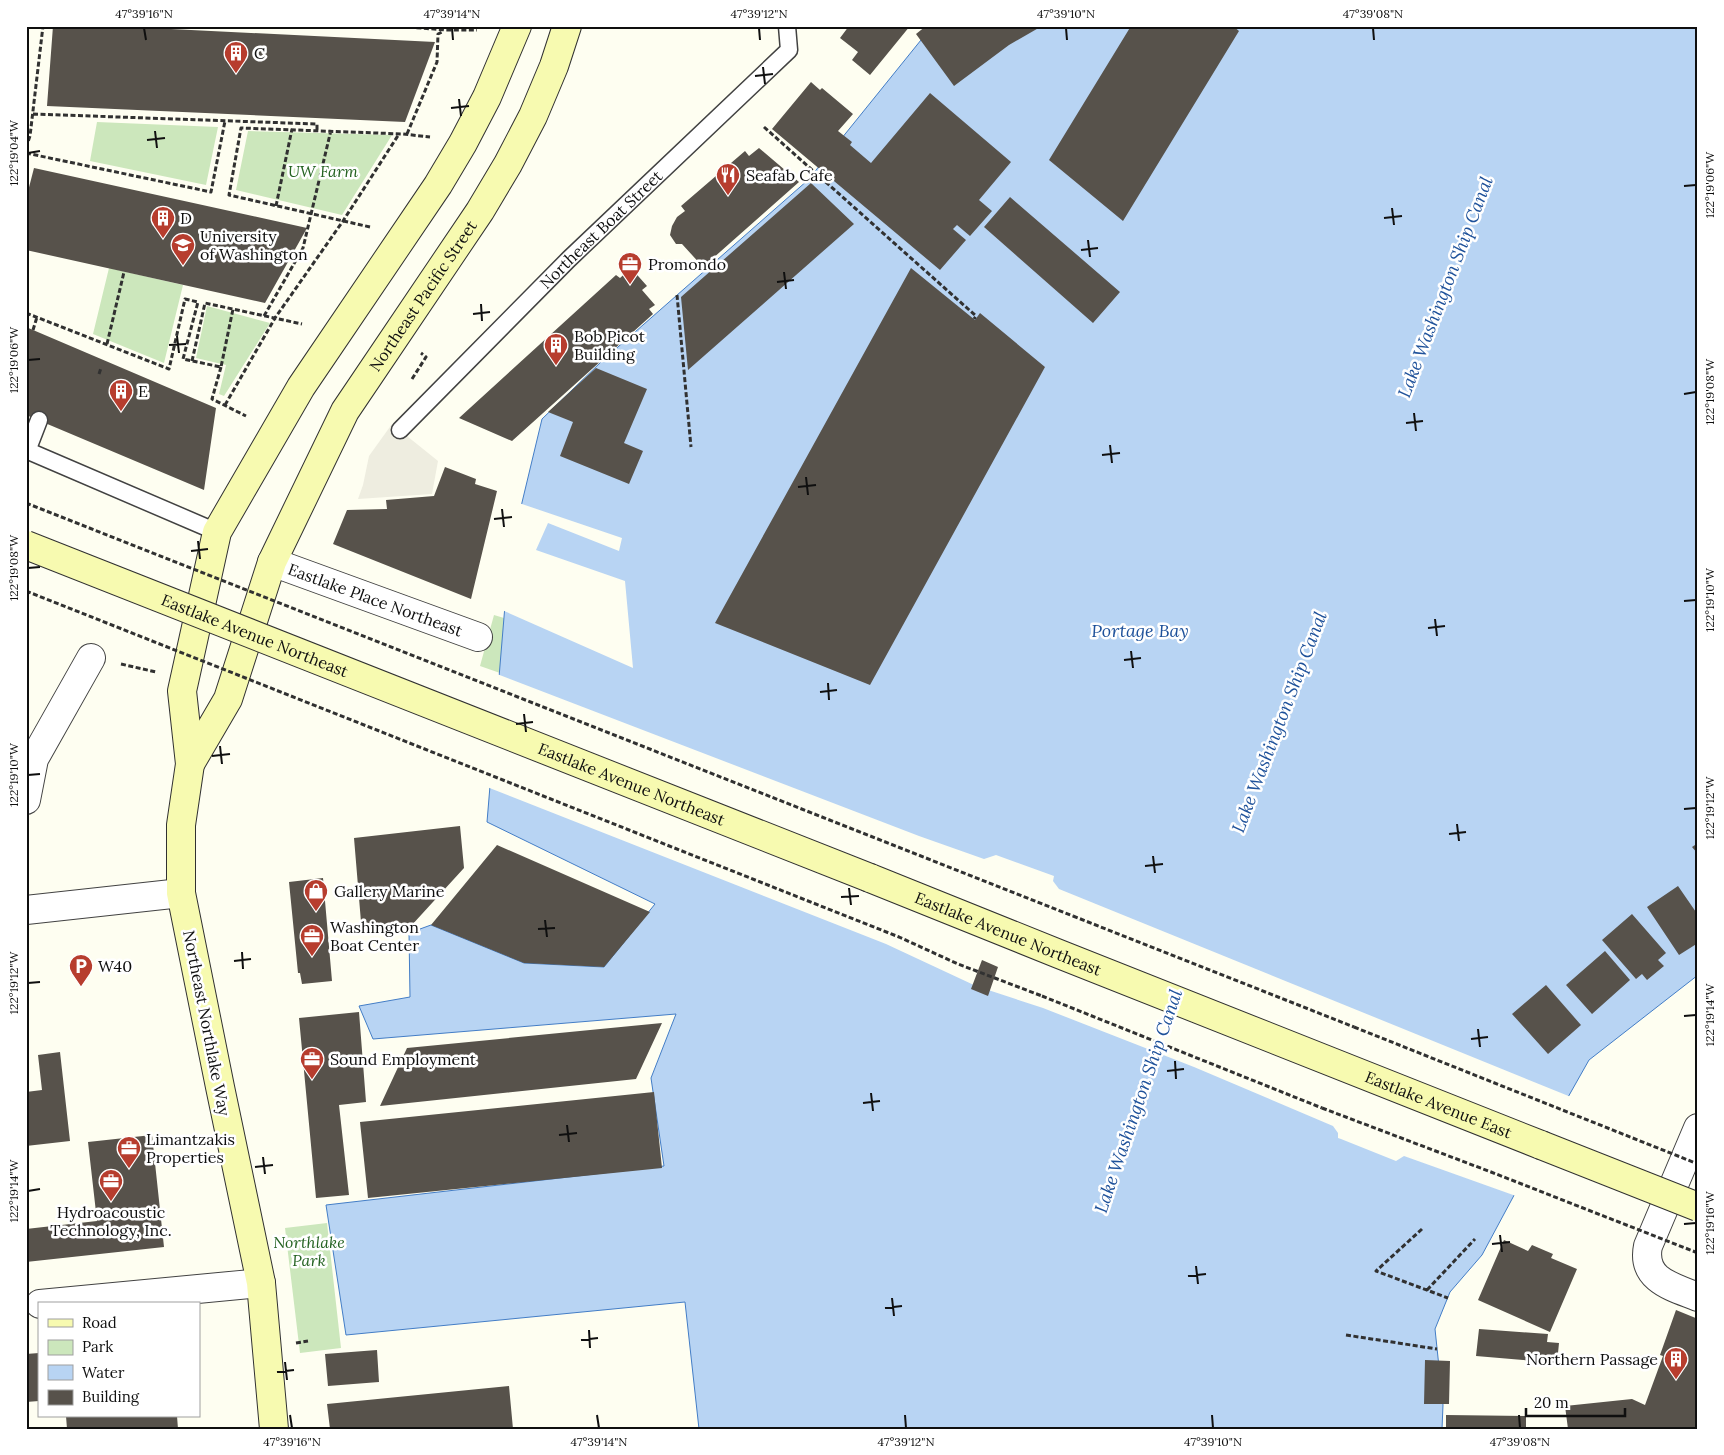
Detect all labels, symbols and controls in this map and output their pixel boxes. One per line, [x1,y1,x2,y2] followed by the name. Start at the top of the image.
[115,6,173,21] text: 47°39'16"N
[423,6,481,21] text: 47°39'14"N
[730,6,788,21] text: 47°39'12"N
[1037,6,1095,21] text: 47°39'10"N
[1343,6,1403,21] text: 47°39'08"N
[223,40,249,74] building icon: C
[254,43,265,63] place label: C
[6,119,21,186] text: 122°19'04"W
[1702,151,1717,218] text: 122°19'06"W
[288,161,358,181] park label: UW Farm
[715,162,741,196] restaurant icon: Seafab Cafe
[535,165,667,293] street label: Northeast Boat Street
[746,165,833,185] place label: Seafab Cafe
[1392,173,1498,401] water label: Lake Washington Ship Canal
[150,205,176,239] building icon: D
[180,208,192,228] place label: D
[365,216,481,375] street label: Northeast Pacific Street
[200,226,308,264] place label: University of Washington
[170,232,196,266] school or university icon: University of Washington
[617,251,643,285] office icon: Promondo
[648,254,726,274] place label: Promondo
[6,326,21,393] text: 122°19'06"W
[574,326,646,364] place label: Bob Picot Building
[543,332,569,366] building icon: Bob Picot Building
[1702,358,1717,425] text: 122°19'08"W
[108,378,134,412] building icon: E
[138,381,148,401] place label: E
[6,534,21,601] text: 122°19'08"W
[285,559,466,641] street label: Eastlake Place Northeast
[1702,567,1717,632] text: 122°19'10"W
[158,589,352,681] street label: Eastlake Avenue Northeast
[1226,608,1332,836] water label: Lake Washington Ship Canal
[1091,619,1189,642] water label: Portage Bay
[535,738,729,830] street label: Eastlake Avenue Northeast
[6,742,21,807] text: 122°19'10"W
[1702,776,1717,839] text: 122°19'12"W
[303,878,329,912] shop icon: Gallery Marine
[334,881,445,901] place label: Gallery Marine
[912,887,1105,980] street label: Eastlake Avenue Northeast
[330,917,419,955] place label: Washington Boat Center
[299,923,325,957] office icon: Washington Boat Center
[179,928,235,1118] street label: Northeast Northlake Way
[6,951,21,1014] text: 122°19'12"W
[68,953,94,987] parking icon: W40
[98,956,132,976] place label: W40
[1702,983,1717,1046] text: 122°19'14"W
[1089,986,1187,1216] water label: Lake Washington Ship Canal
[299,1046,325,1080] office icon: Sound Employment
[330,1049,477,1069] place label: Sound Employment
[1362,1066,1516,1143] street label: Eastlake Avenue East
[146,1129,235,1167] place label: Limantzakis Properties
[116,1135,142,1169] office icon: Limantzakis Properties
[6,1159,21,1222] text: 122°19'14"W
[98,1168,124,1202] office icon: Hydroacoustic Technology, Inc.
[1702,1190,1717,1255] text: 122°19'16"W
[50,1202,172,1240] place label: Hydroacoustic Technology, Inc.
[273,1232,345,1270] park label: Northlake Park
[38,1302,200,1418] legend
[82,1313,117,1332] text: Road
[82,1337,113,1356] text: Park
[1663,1346,1689,1380] building icon: Northern Passage
[1526,1349,1658,1369] place label: Northern Passage
[82,1363,125,1382] text: Water
[1526,1385,1625,1417] scale bar
[82,1387,140,1406] text: Building
[1534,1393,1569,1412] text: 20 m
[263,1434,321,1449] text: 47°39'16"N
[570,1434,628,1449] text: 47°39'14"N
[877,1434,935,1449] text: 47°39'12"N
[1184,1434,1242,1449] text: 47°39'10"N
[1490,1434,1550,1449] text: 47°39'08"N

